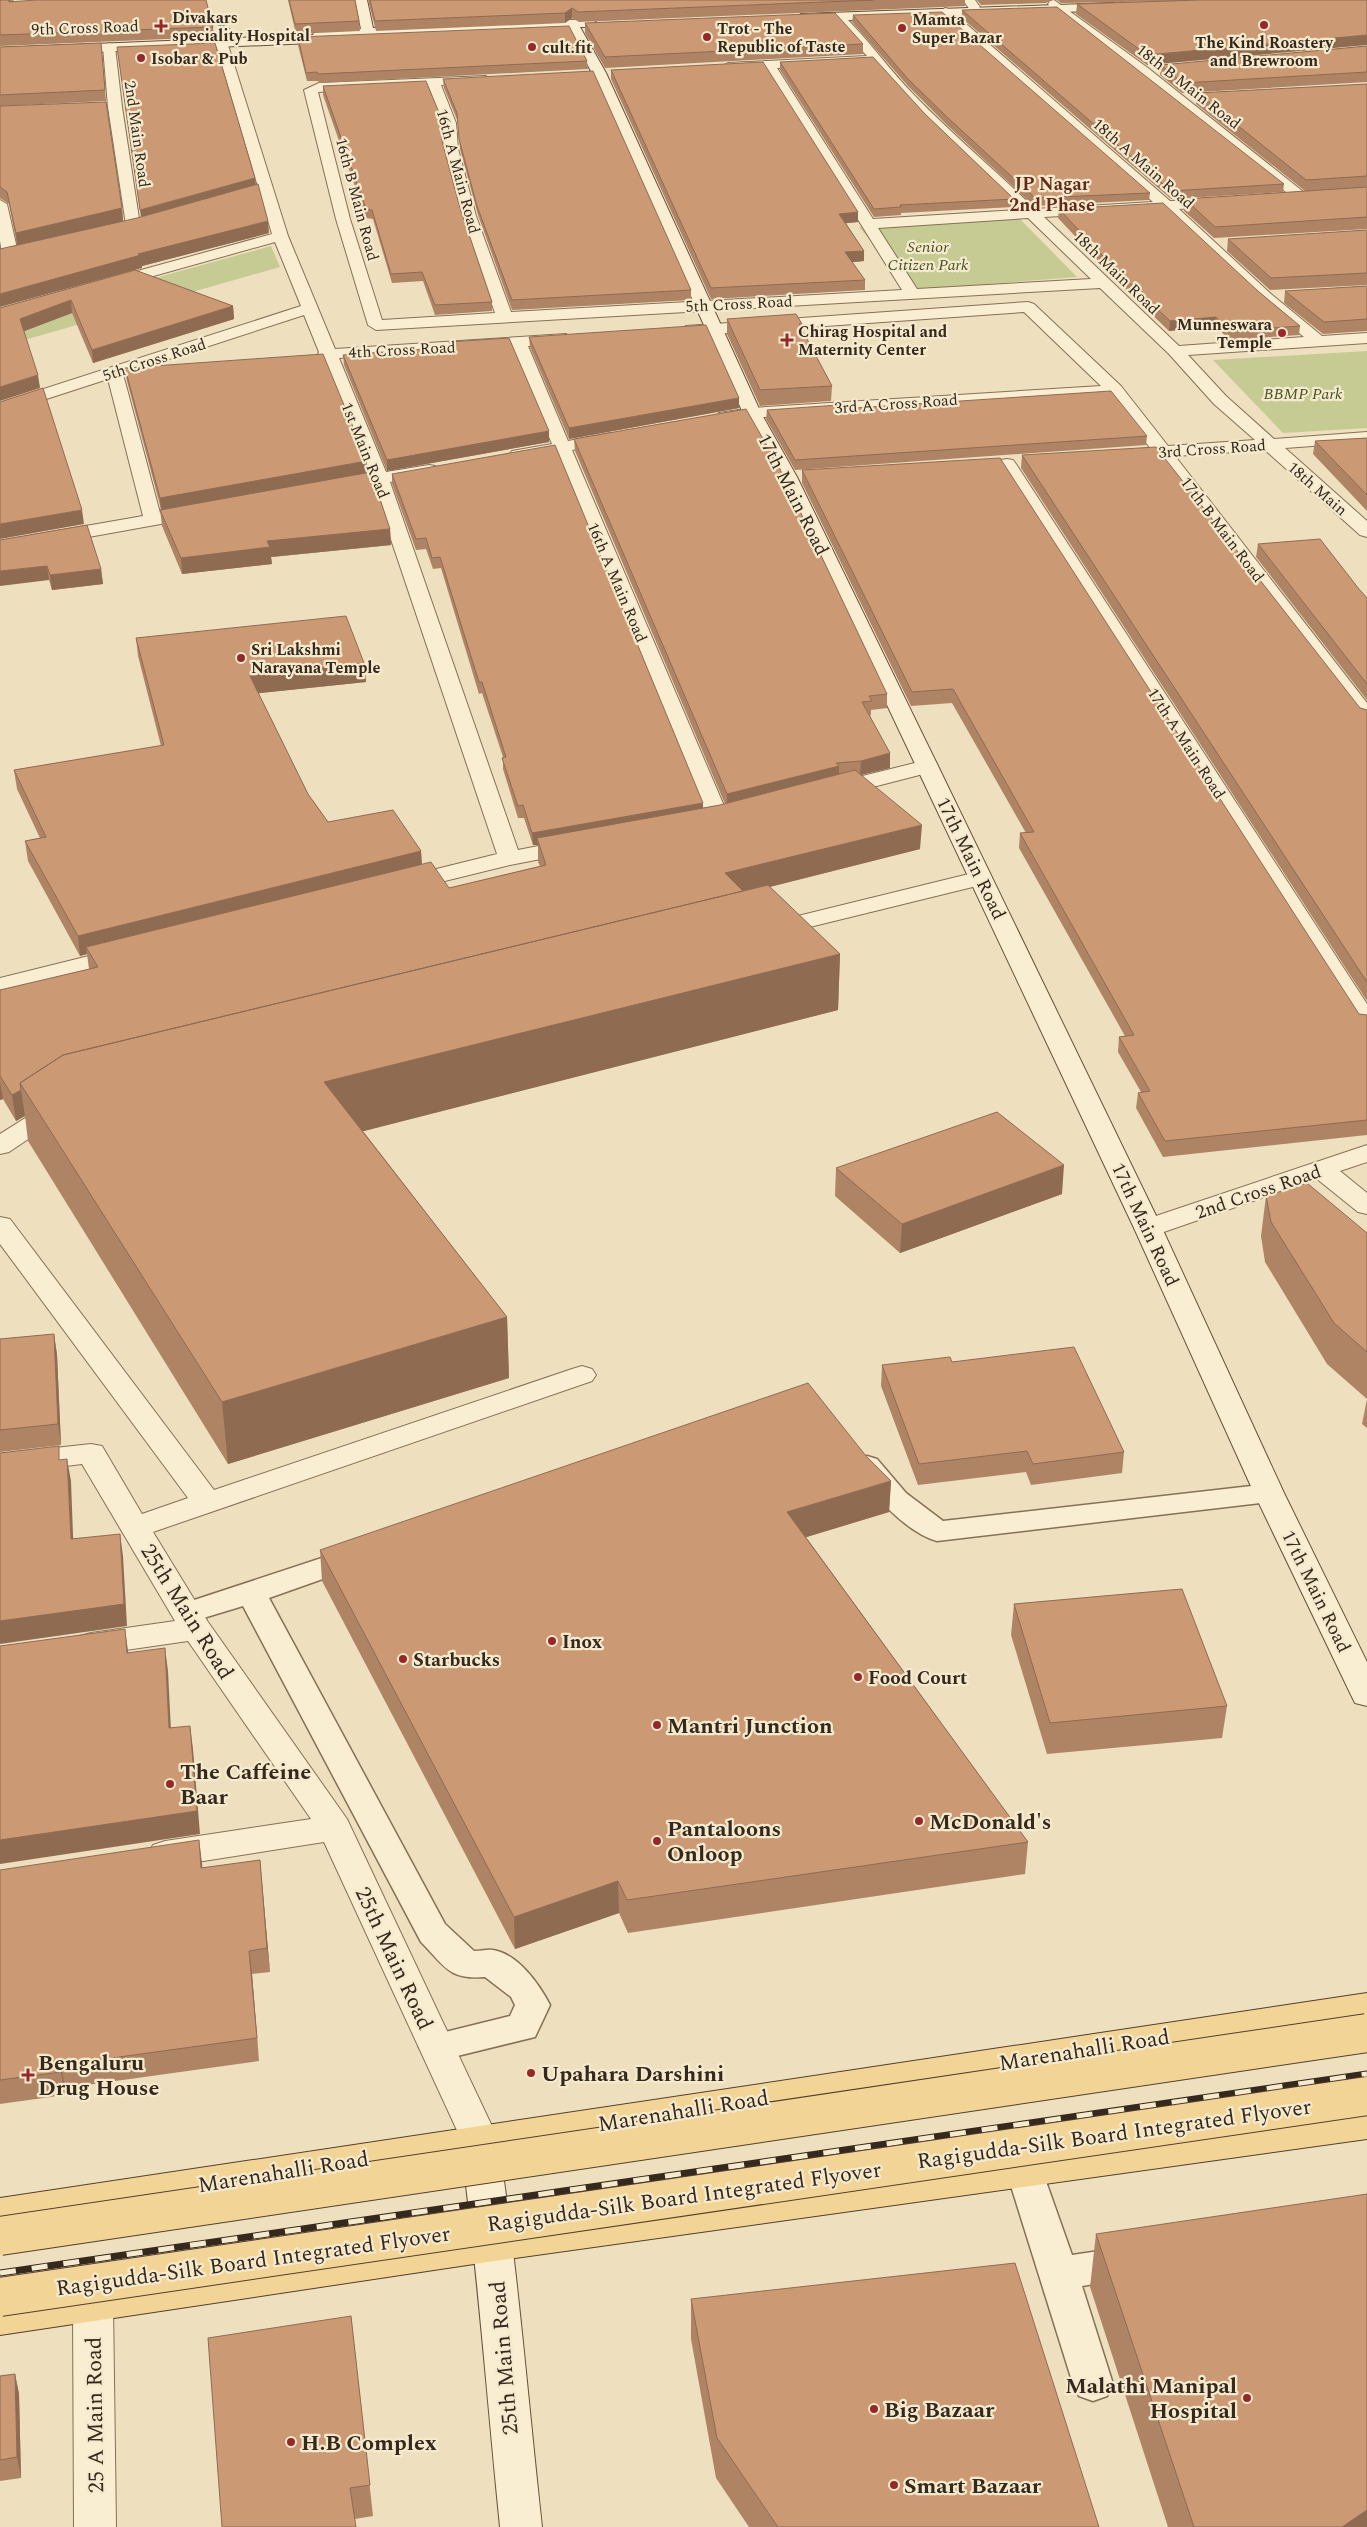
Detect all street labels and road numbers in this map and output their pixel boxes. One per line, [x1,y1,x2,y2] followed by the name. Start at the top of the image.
[31,14,139,42] street label: 9th Cross Road
[1131,38,1246,135] street label: 18th B Main Road
[118,79,156,189] street label: 2nd Main Road
[430,106,486,236] street label: 16th A Main Road
[1087,113,1200,215] street label: 18th A Main Road
[329,135,385,264] street label: 16th B Main Road
[1067,225,1165,320] street label: 18th Main Road
[685,289,793,319] street label: 5th Cross Road
[100,332,209,388] street label: 5th Cross Road
[348,335,456,365] street label: 4th Cross Road
[834,388,959,420] street label: 3rd A Cross Road
[335,399,395,502] street label: 1st Main Road
[749,429,836,561] street label: 17th Main Road
[1158,433,1267,465] street label: 3rd Cross Road
[1282,456,1353,522] street label: 18th Main
[1174,472,1270,588] street label: 17th B Main Road
[581,519,653,646] street label: 16th A Main Road
[1141,683,1231,804] street label: 17th A Main Road
[928,792,1013,925] street label: 17th Main Road
[1192,1157,1325,1228] street label: 2nd Cross Road
[1103,1158,1186,1291] street label: 17th Main Road
[1273,1525,1358,1658] street label: 17th Main Road
[132,1537,242,1686] street label: 25th Main Road
[346,1882,441,2036] street label: 25th Main Road
[996,2021,1172,2080] street label: Marenahalli Road
[595,2082,771,2141] street label: Marenahalli Road
[915,2090,1314,2179] street label: Ragigudda-Silk Board Integrated Flyover
[195,2143,371,2202] street label: Marenahalli Road
[485,2153,884,2242] street label: Ragigudda-Silk Board Integrated Flyover
[54,2217,453,2306] street label: Ragigudda-Silk Board Integrated Flyover
[481,2279,528,2436] street label: 25th Main Road
[78,2337,113,2493] street label: 25 A Main Road

